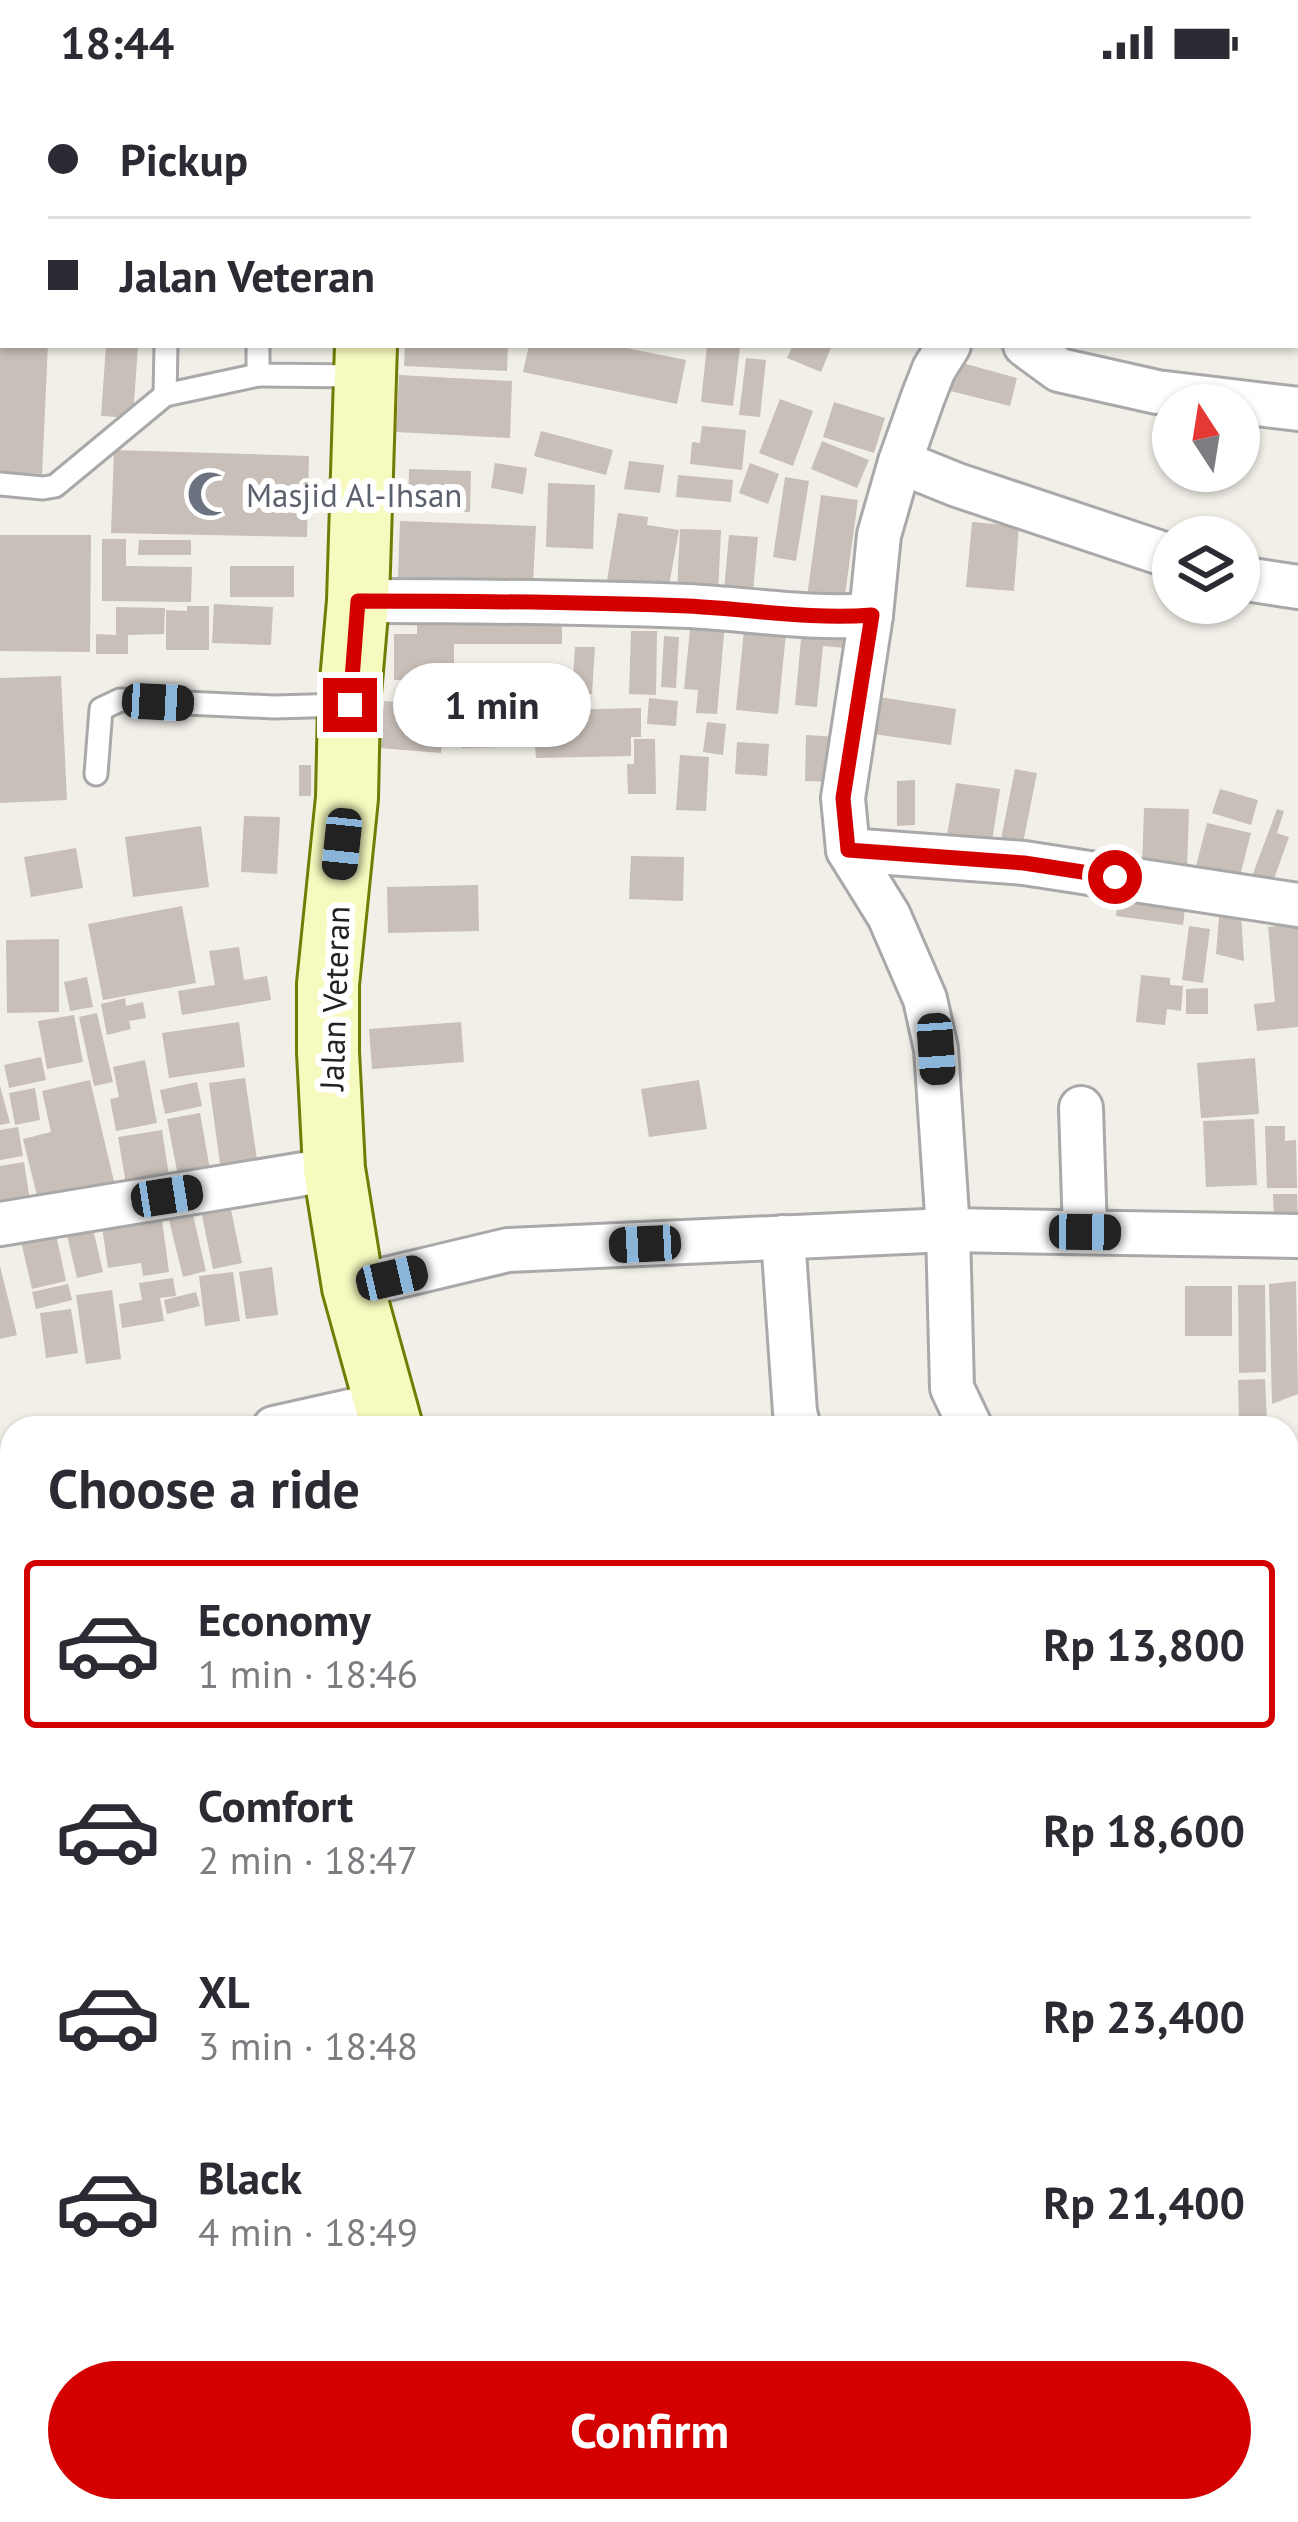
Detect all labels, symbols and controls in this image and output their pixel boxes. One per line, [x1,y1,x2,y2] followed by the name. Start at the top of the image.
[60,13,174,71] text: 18:44
[120,130,248,188] text: Pickup
[120,246,375,304] text: Jalan Veteran
[1152,384,1260,492] north arrow
[1152,384,1260,624] map controls
[185,469,235,519] mosque icon: Masjid Al-Ihsan
[246,473,462,516] place label: Masjid Al-Ihsan
[1152,516,1260,624] button: layers
[392,663,590,747] callout: 1 min
[323,678,377,732] route end
[444,679,540,730] text: 1 min
[121,682,195,722] car
[320,806,364,882] car
[1088,850,1142,904] route start
[309,905,359,1093] street label: Jalan Veteran
[916,1012,956,1086] car
[129,1173,205,1219] car
[1049,1213,1121,1251] car
[608,1224,682,1264] car
[353,1252,431,1304] car
[48,1453,360,1523] text: Choose a ride
[54,1590,162,1698] icon: car
[198,1590,371,1648] text: Economy
[1043,1615,1245,1673] text: Rp 13,800
[198,1648,418,1699] text: 1 min · 18:46
[54,1776,162,1884] icon: car
[198,1776,353,1834] text: Comfort
[1043,1801,1245,1859] text: Rp 18,600
[198,1834,418,1885] text: 2 min · 18:47
[54,1962,162,2070] icon: car
[198,1962,250,2020] text: XL
[1043,1987,1245,2045] text: Rp 23,400
[198,2020,418,2071] text: 3 min · 18:48
[54,2148,162,2256] icon: car
[198,2148,302,2206] text: Black
[1043,2173,1245,2231] text: Rp 21,400
[198,2206,418,2257] text: 4 min · 18:49
[48,2361,1251,2499] button: Confirm

